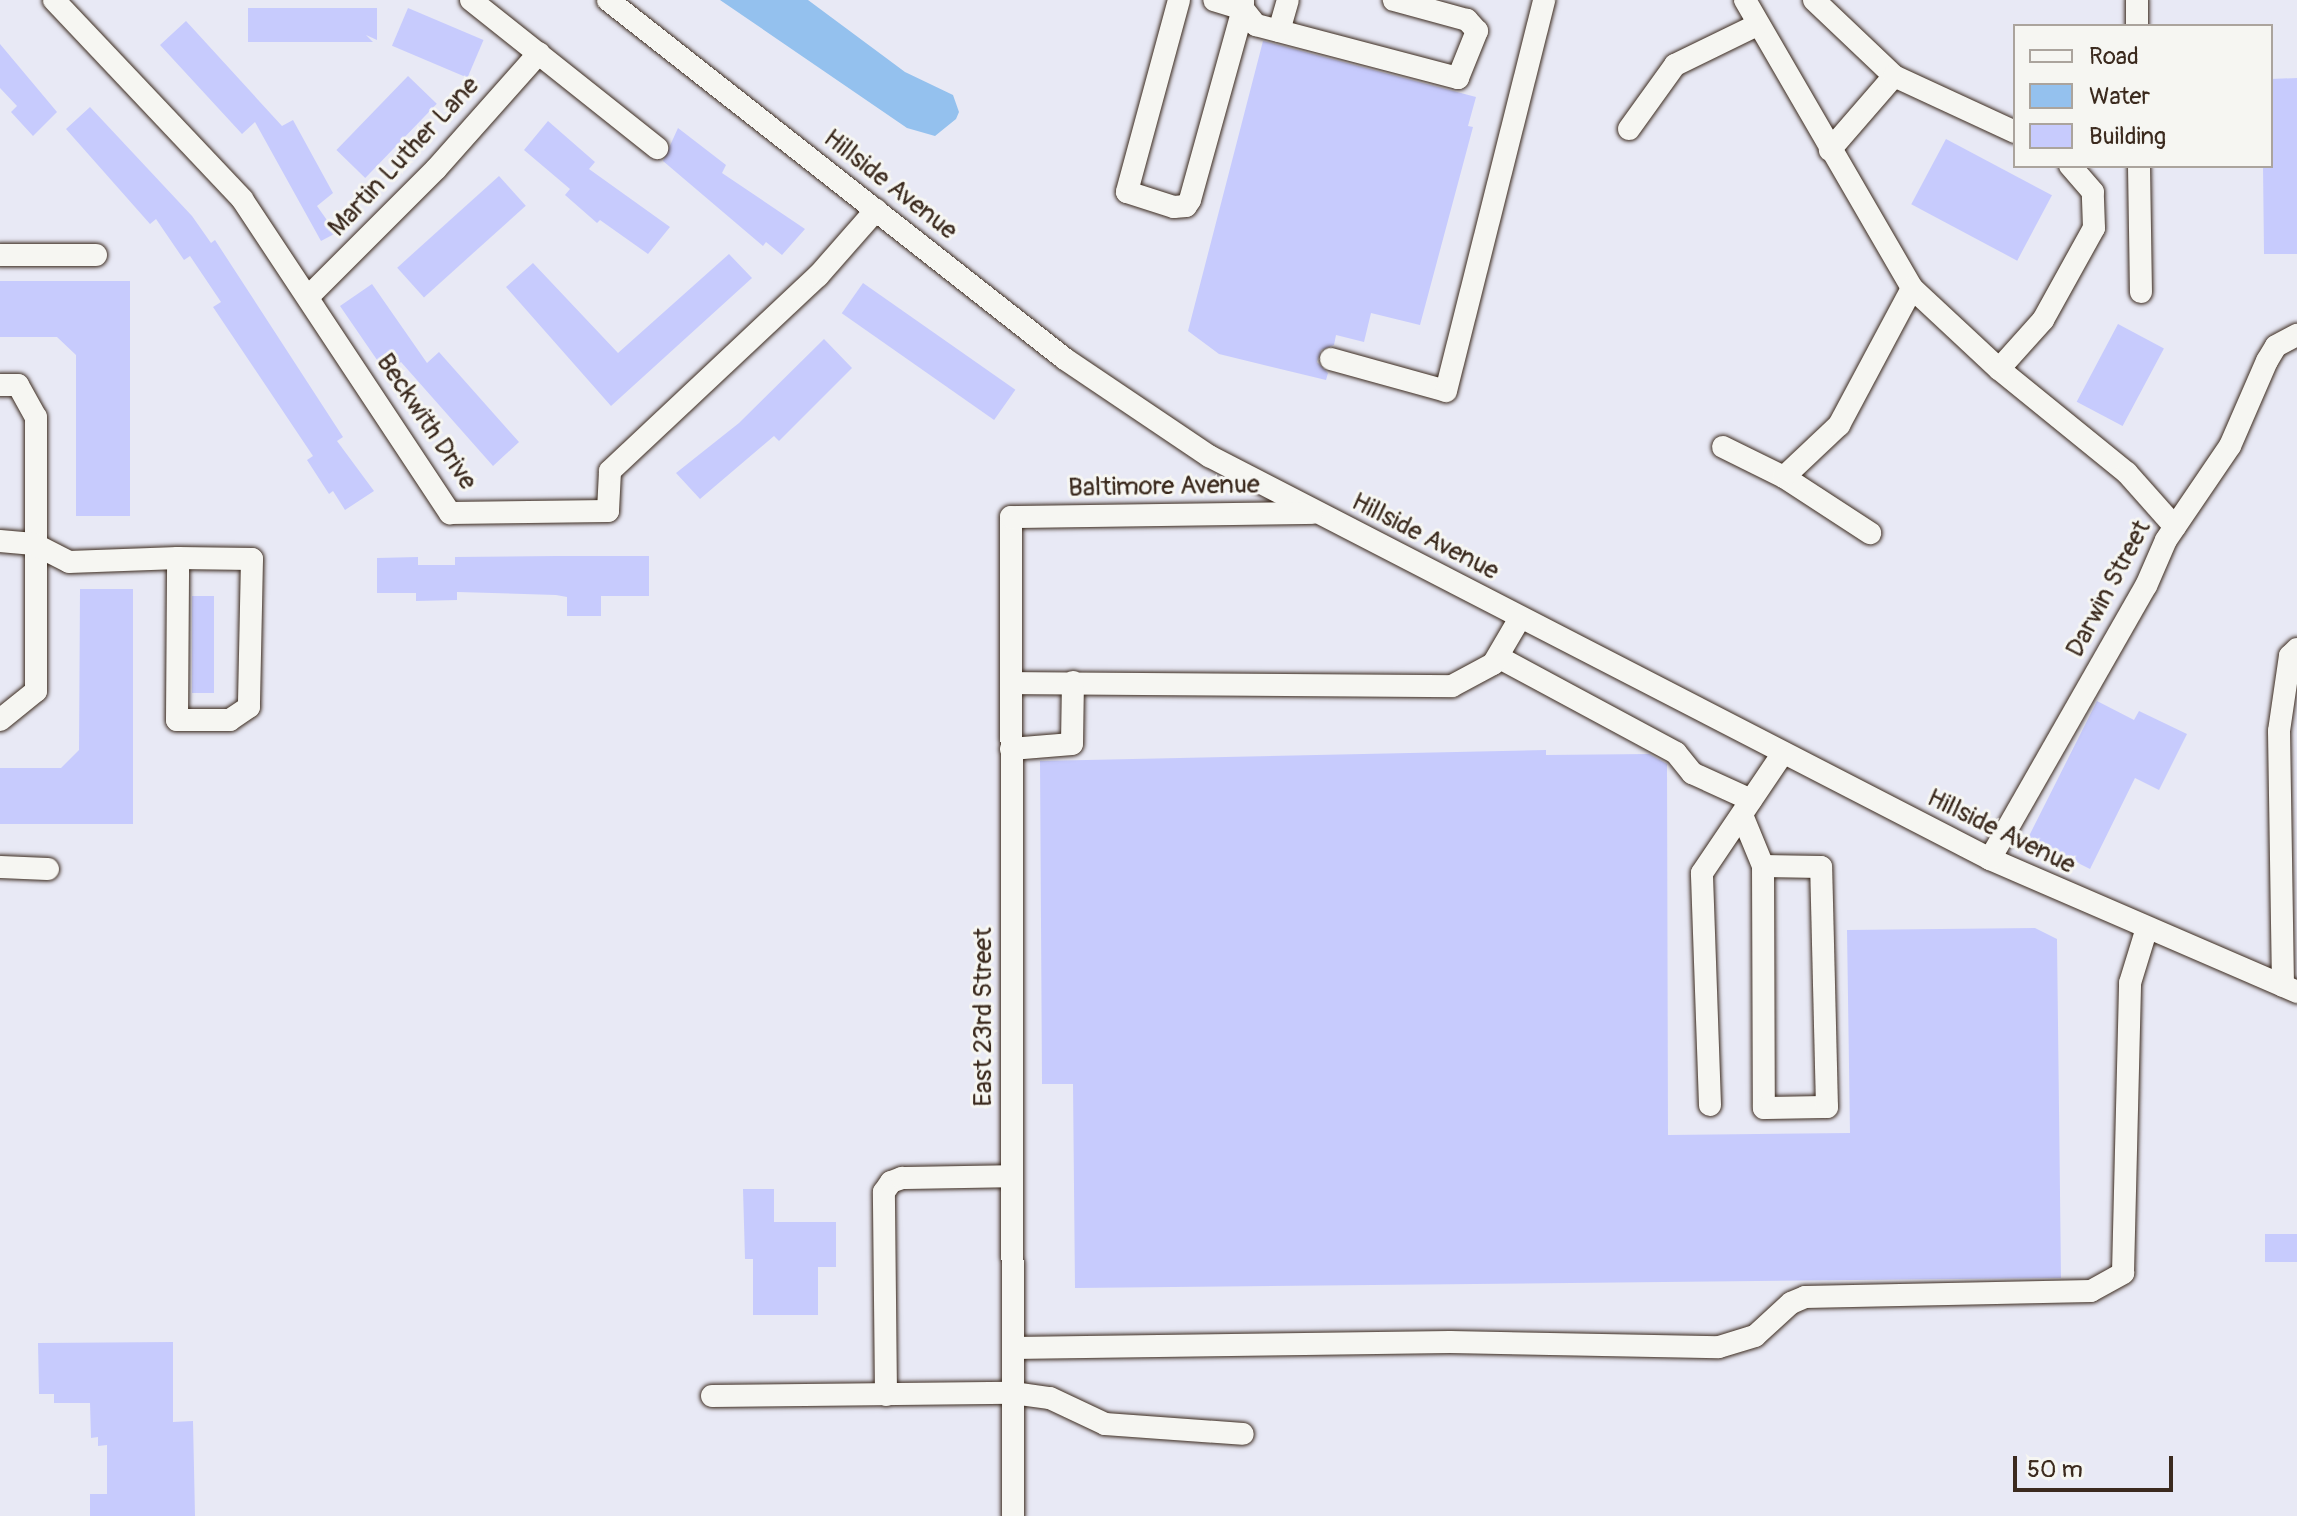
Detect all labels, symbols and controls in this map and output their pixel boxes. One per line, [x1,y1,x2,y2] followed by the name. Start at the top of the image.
[2013,24,2273,168] legend
[2089,42,2139,71] text: Road
[322,71,486,243] street label: Martin Luther Lane
[2089,82,2150,111] text: Water
[2089,122,2166,151] text: Building
[817,123,963,247] street label: Hillside Avenue
[369,348,483,496] street label: Beckwith Drive
[1068,470,1260,504] street label: Baltimore Avenue
[1346,487,1504,587] street label: Hillside Avenue
[2060,515,2158,663] street label: Darwin Street
[1922,783,2080,881] street label: Hillside Avenue
[968,927,1000,1107] street label: East 23rd Street
[2017,1440,2177,1490] scale bar
[2027,1455,2083,1484] text: 50 m

